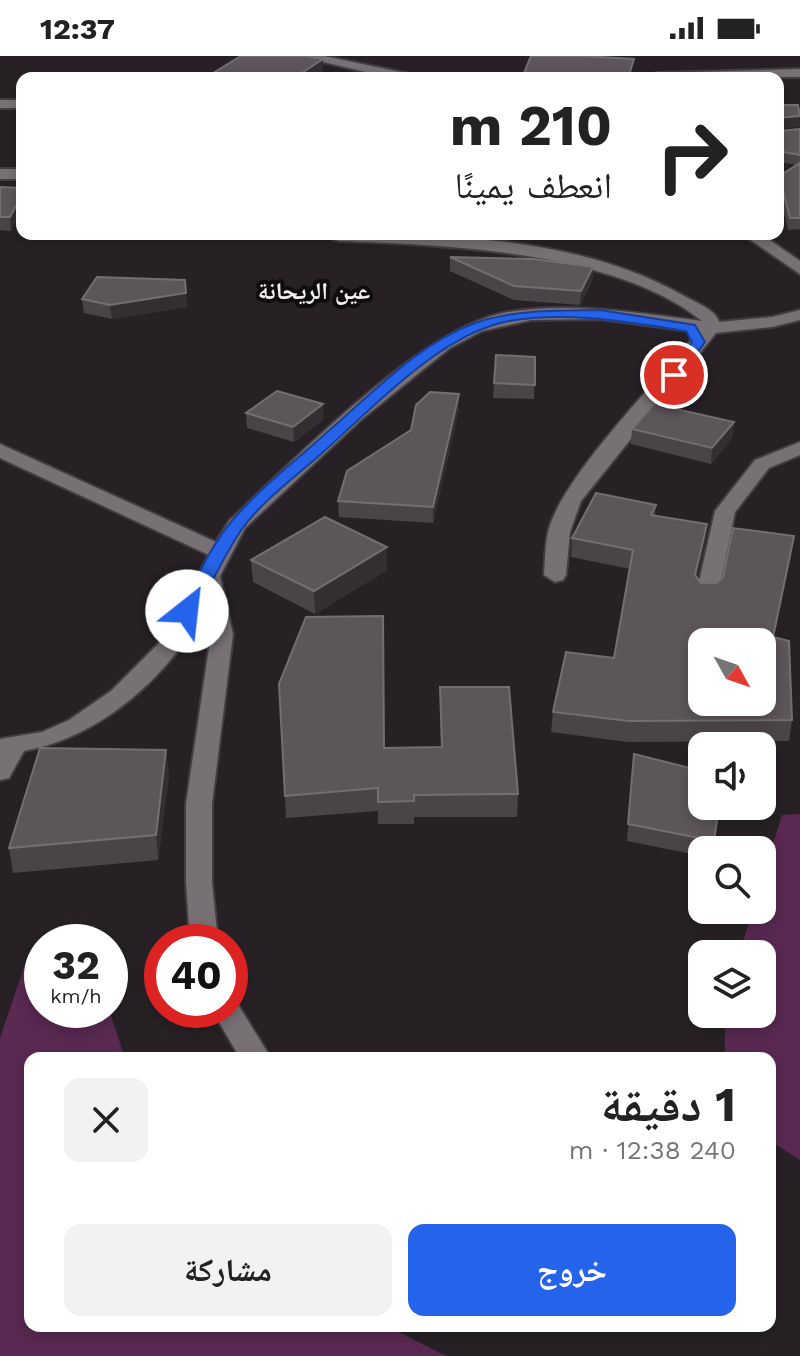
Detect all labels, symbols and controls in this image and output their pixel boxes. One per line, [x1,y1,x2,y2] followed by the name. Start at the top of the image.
[40,11,115,46] text: 12:37
[450,93,612,159] text: 210 m
[640,104,744,208] icon: right
[454,165,612,207] text: انعطف يمينًا
[258,277,370,305] district label: عين الريحانة
[640,341,708,409] pin
[652,353,696,397] icon: arrive
[145,569,229,653] position arrow
[688,628,776,716] north arrow
[688,628,776,1028] map controls
[688,732,776,820] button: sound
[688,836,776,924] button: search
[144,924,248,1028] speed limit sign: 40
[688,940,776,1028] button: layers
[52,942,100,989] text: 32
[50,984,102,1008] text: km/h
[601,1076,736,1133] text: 1 دقيقة
[64,1078,148,1162] button: close
[569,1135,736,1165] text: 240 m · 12:38
[64,1224,392,1316] button: مشاركة
[408,1224,736,1316] button: خروج

